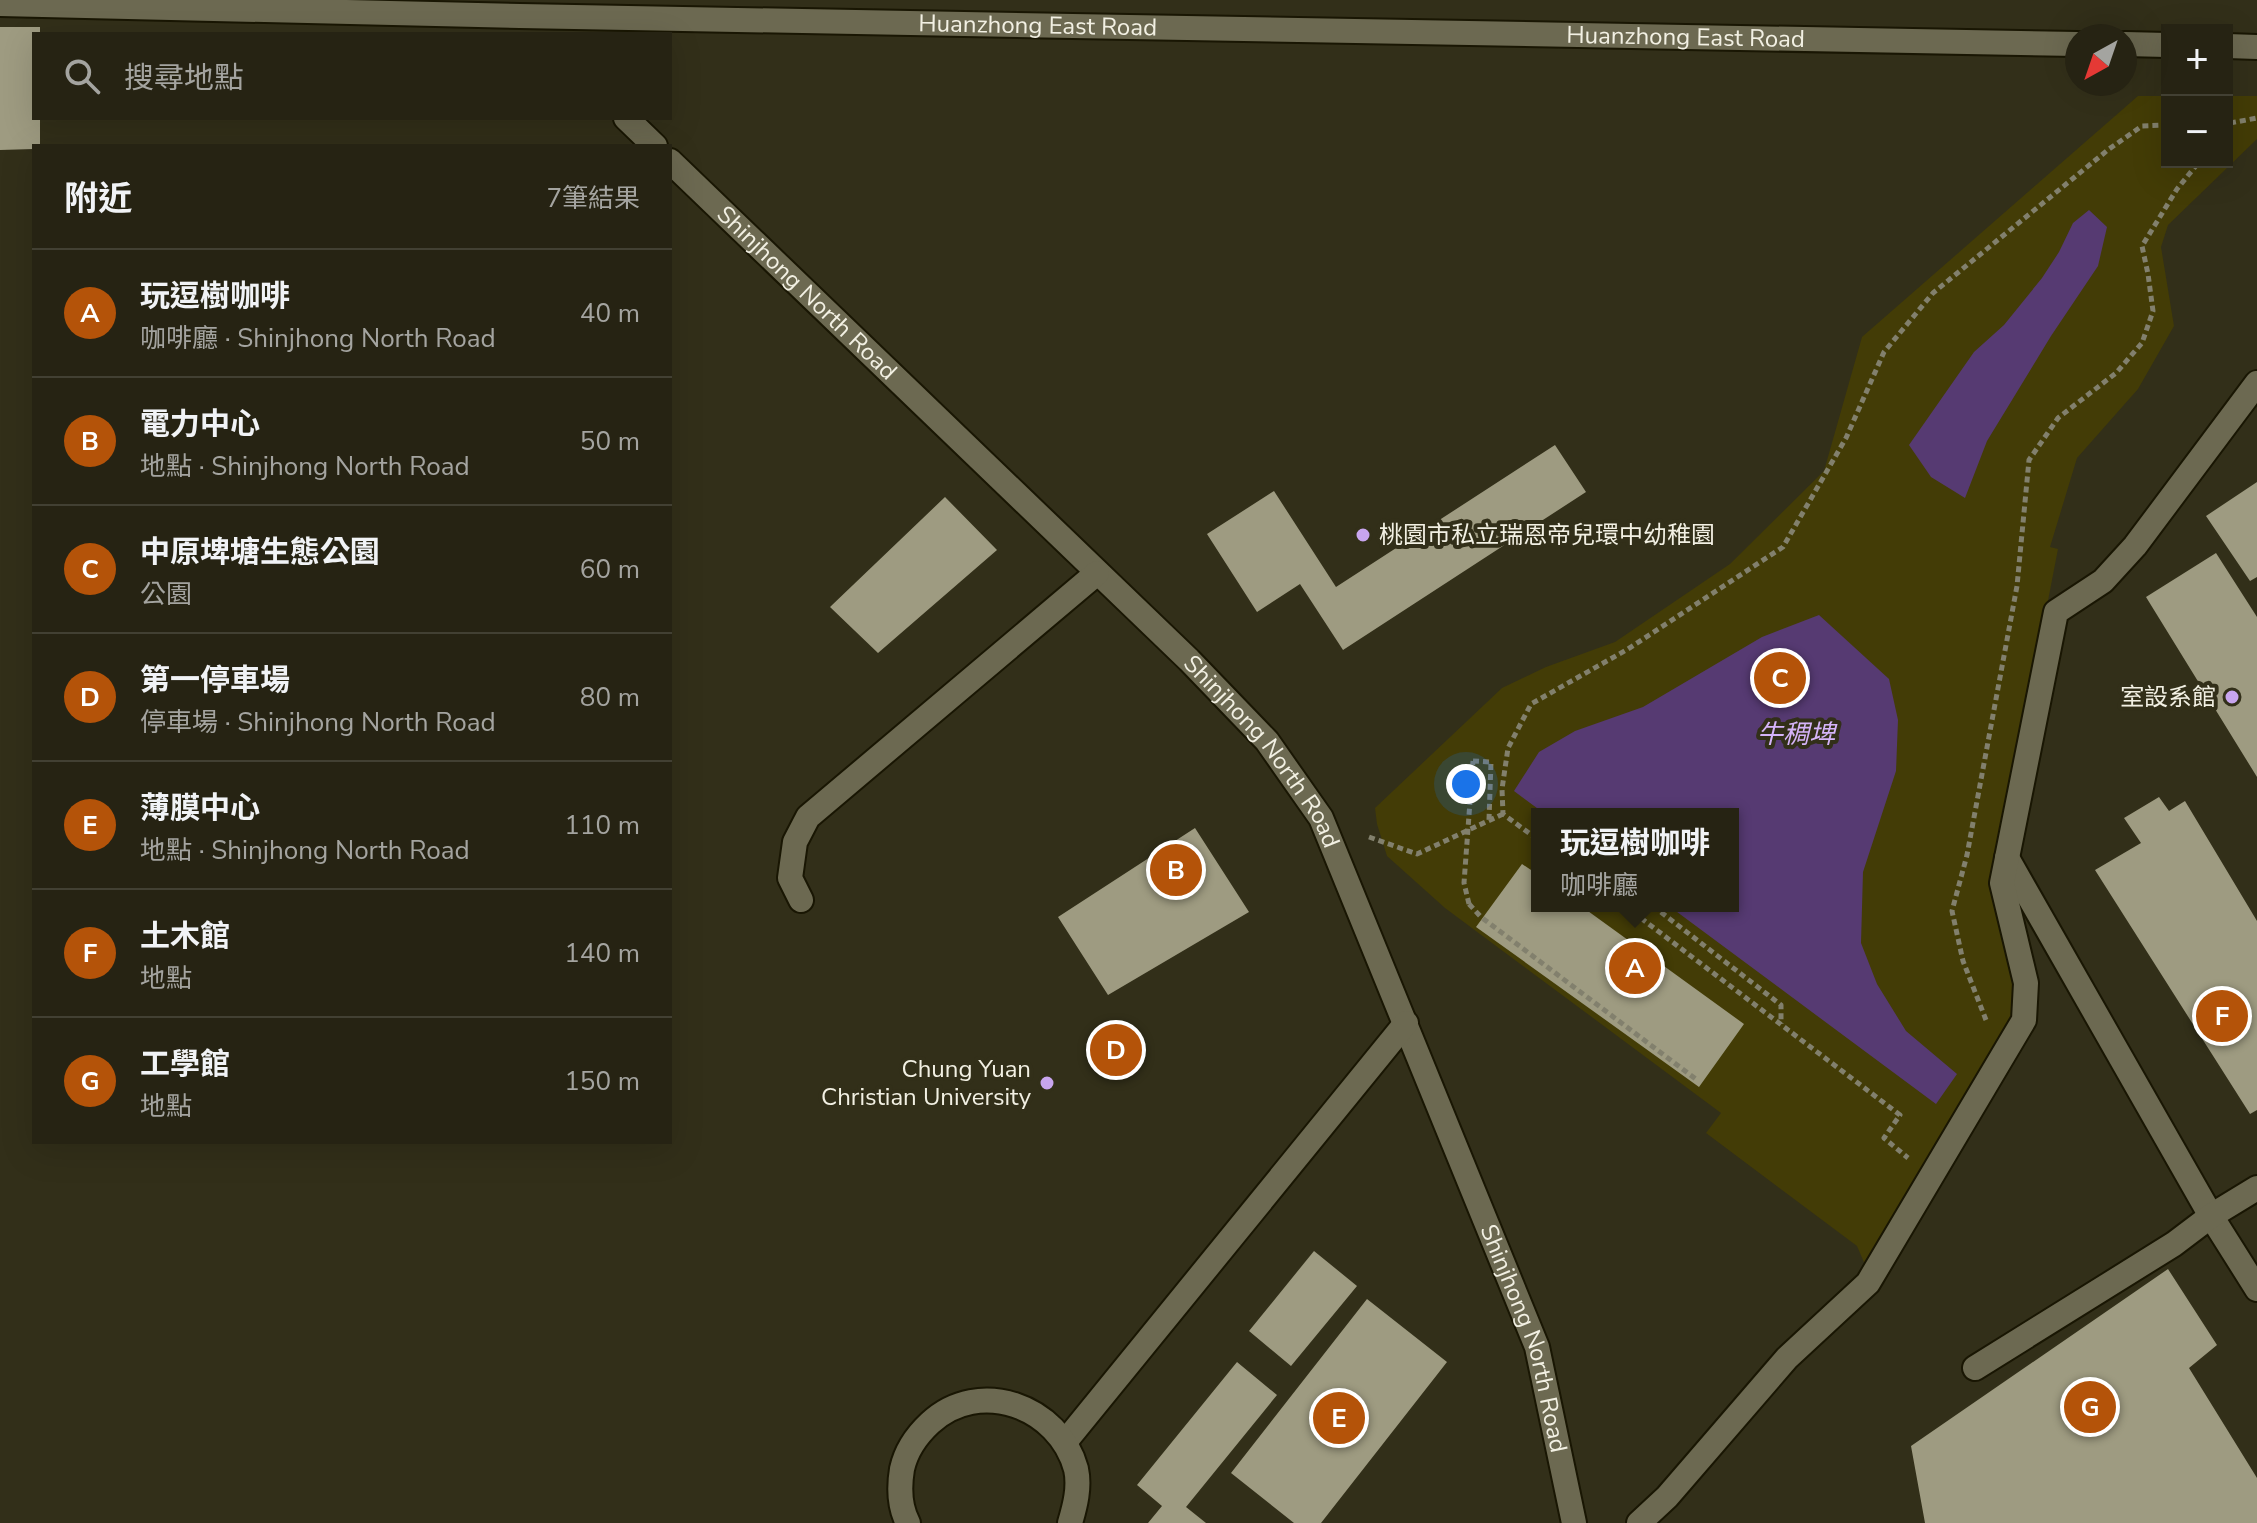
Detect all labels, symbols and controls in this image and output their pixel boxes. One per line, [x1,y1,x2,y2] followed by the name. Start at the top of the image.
[918,7,1157,43] street label: Huanzhong East Road
[1566,19,1805,55] street label: Huanzhong East Road
[2065,24,2137,96] north arrow
[2161,24,2233,168] map controls
[2161,24,2233,96] button: +
[32,32,672,120] search box
[60,54,104,98] icon: search
[124,58,244,99] text: 搜尋地點
[2161,96,2233,168] button: −
[64,176,132,222] text: 附近
[546,181,640,216] text: 7筆結果
[710,198,904,387] street label: Shinjhong North Road
[140,276,290,317] text: 玩逗樹咖啡
[80,296,100,331] text: A
[580,296,640,331] text: 40 m
[140,321,496,356] text: 咖啡廳 · Shinjhong North Road
[140,404,260,445] text: 電力中心
[81,424,99,459] text: B
[580,424,640,459] text: 50 m
[140,449,470,484] text: 地點 · Shinjhong North Road
[1379,519,1715,551] place label: 桃園市私立瑞恩帝兒環中幼稚園
[1354,526,1372,544] marker: 桃園市私立瑞恩帝兒環中幼稚園
[140,532,380,573] text: 中原埤塘生態公園
[81,552,99,587] text: C
[580,552,640,587] text: 60 m
[140,577,192,612] text: 公園
[1177,648,1347,853] street label: Shinjhong North Road
[1754,648,1806,708] pin: C
[140,660,290,701] text: 第一停車場
[80,680,100,715] text: D
[580,680,640,715] text: 80 m
[2120,681,2216,713] place label: 室設系館
[2223,688,2241,706] marker: 室設系館
[140,705,496,740] text: 停車場 · Shinjhong North Road
[1757,717,1838,752] water label: 牛稠埤
[1446,764,1486,804] your location
[140,788,260,829] text: 薄膜中心
[82,808,98,843] text: E
[564,808,640,843] text: 110 m
[1531,808,1739,912] popup
[1560,823,1710,864] text: 玩逗樹咖啡
[140,833,470,868] text: 地點 · Shinjhong North Road
[1150,840,1202,900] pin: B
[1560,868,1638,903] text: 咖啡廳
[140,916,230,957] text: 土木館
[83,936,97,971] text: F
[564,936,640,971] text: 140 m
[1609,938,1661,998] pin: A
[140,961,192,996] text: 地點
[2196,986,2248,1046] pin: F
[1090,1020,1142,1080] pin: D
[140,1044,230,1085] text: 工學館
[821,1053,1032,1113] place label: Chung Yuan Christian University
[80,1064,100,1099] text: G
[564,1064,640,1099] text: 150 m
[1038,1074,1056,1092] marker: Chung Yuan Christian University
[140,1089,192,1124] text: 地點
[1473,1219,1575,1455] street label: Shinjhong North Road
[2064,1377,2116,1437] pin: G
[1313,1388,1365,1448] pin: E

